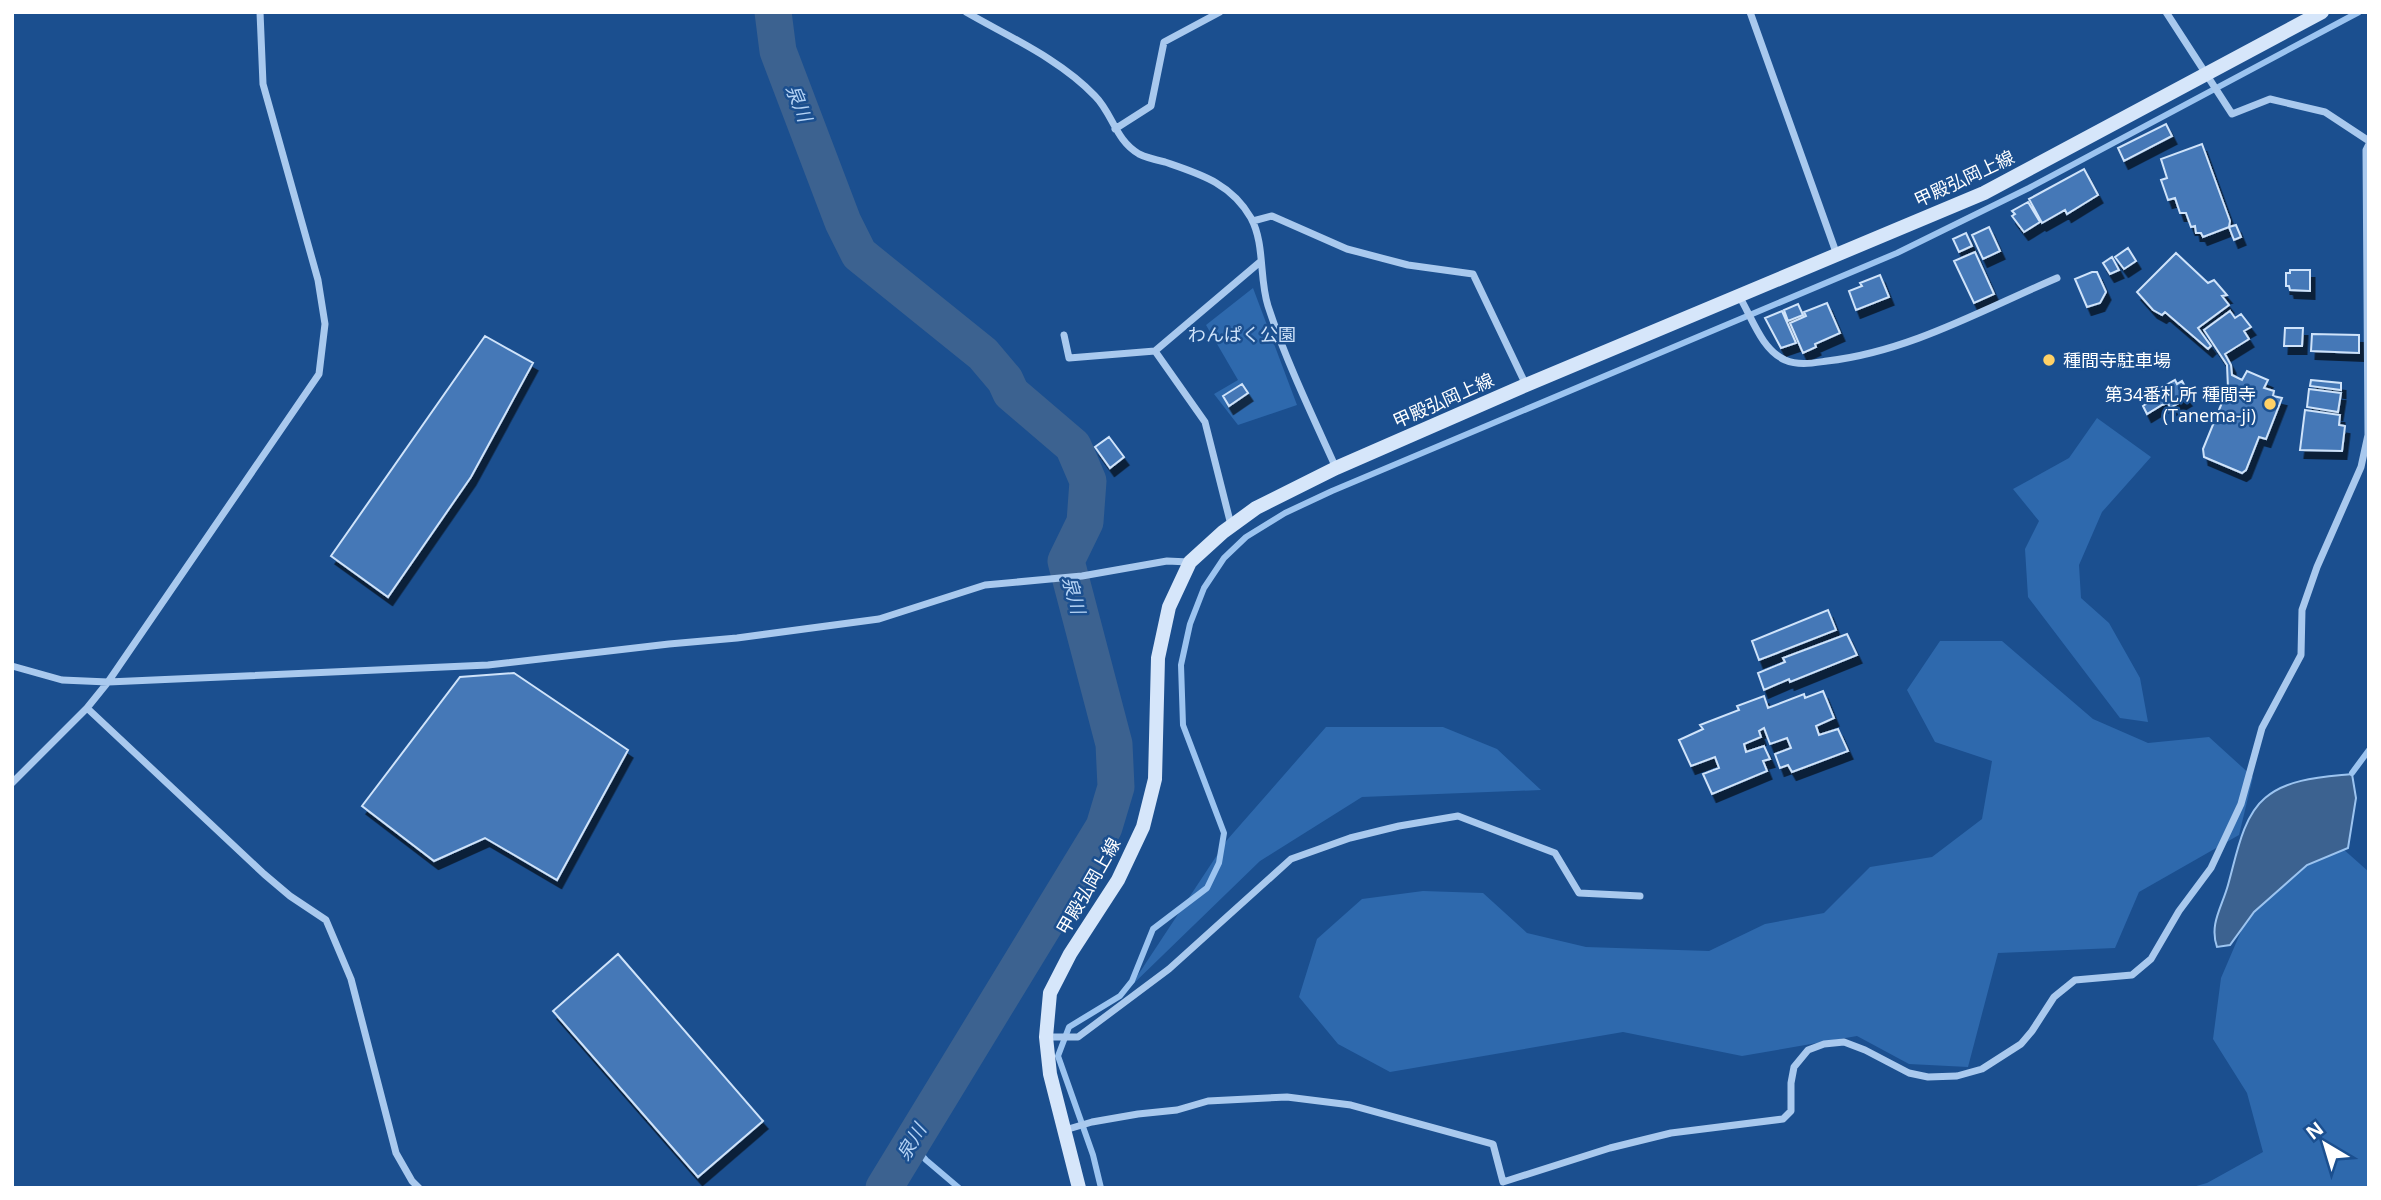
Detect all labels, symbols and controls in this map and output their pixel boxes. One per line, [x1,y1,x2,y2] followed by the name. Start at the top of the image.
[780,81,819,127] water label: 泉川
[1910,144,2018,212] street label: 甲殿弘岡上線
[1188,322,1296,346] park label: わんぱく公園
[2063,348,2171,372] place label: 種間寺駐車場
[2041,352,2057,368] marker: 種間寺駐車場
[1389,367,1497,433] street label: 甲殿弘岡上線
[2105,382,2256,427] place label: 第34番札所 種間寺 (Tanema-ji)
[2262,396,2278,412] marker: 第34番札所 種間寺 (Tanema-ji)
[1057,573,1092,619] water label: 泉川
[1051,833,1125,939] street label: 甲殿弘岡上線
[2290,1109,2360,1179] north arrow
[2300,1116,2329,1146] text: N
[890,1117,933,1165] water label: 泉川

